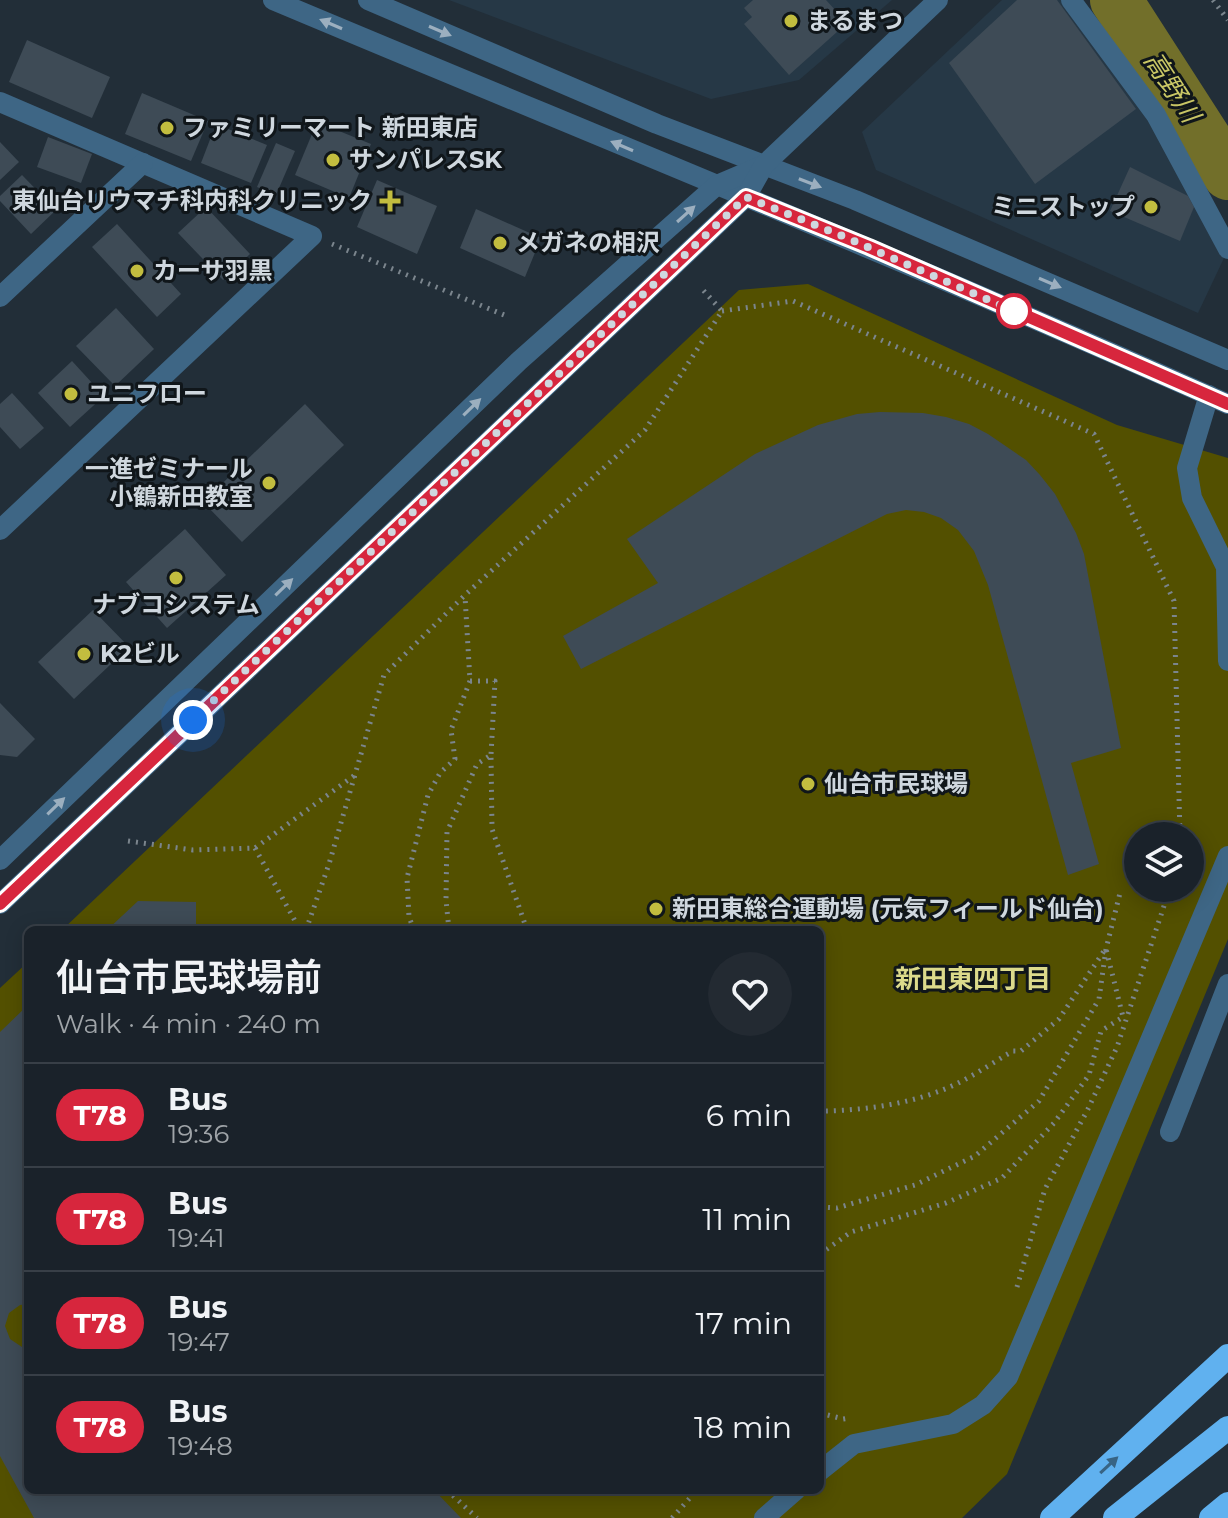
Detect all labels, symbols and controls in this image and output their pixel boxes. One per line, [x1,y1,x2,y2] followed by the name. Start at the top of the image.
[807,6,903,35] place label: まるまつ
[782,12,800,30] marker: まるまつ
[319,17,343,30] one-way arrow
[428,24,452,37] one-way arrow
[1137,46,1208,131] water label: 高野川
[183,113,478,142] place label: ファミリーマート 新田東店
[158,119,176,137] marker: ファミリーマート 新田東店
[610,140,634,153] one-way arrow
[349,145,503,174] place label: サンパレスSK
[324,151,342,169] marker: サンパレスSK
[798,176,822,189] one-way arrow
[12,186,372,215] place label: 東仙台リウマチ科内科クリニック
[379,190,401,212] marker: 東仙台リウマチ科内科クリニック
[991,192,1135,221] place label: ミニストップ
[1142,198,1160,216] marker: ミニストップ
[676,206,695,224] one-way arrow
[516,228,660,257] place label: メガネの相沢
[491,234,509,252] marker: メガネの相沢
[153,256,273,285] place label: カーサ羽黒
[128,262,146,280] marker: カーサ羽黒
[1038,277,1061,290] one-way arrow
[997,294,1031,328] unlabelled marker
[87,379,207,408] place label: ユニフロー
[62,385,80,403] marker: ユニフロー
[462,398,481,416] one-way arrow
[85,454,253,511] place label: 一進ゼミナール 小鶴新田教室
[260,474,278,492] marker: 一進ゼミナール 小鶴新田教室
[167,569,185,587] marker: ナブコシステム
[274,578,293,597] one-way arrow
[92,590,260,619] place label: ナブコシステム
[100,639,180,668] place label: K2ビル
[75,645,93,663] marker: K2ビル
[173,700,213,740] your location
[824,769,968,798] place label: 仙台市民球場
[799,775,817,793] marker: 仙台市民球場
[46,797,65,816] one-way arrow
[1124,822,1204,902] map controls
[1124,822,1204,902] button: layers
[672,894,1103,923] place label: 新田東総合運動場 (元気フィールド仙台)
[647,900,665,918] marker: 新田東総合運動場 (元気フィールド仙台)
[708,952,792,1036] button: heart
[56,954,322,1001] text: 仙台市民球場前
[895,963,1051,995] district label: 新田東四丁目
[56,1008,321,1040] text: Walk · 4 min · 240 m
[168,1081,228,1118] text: Bus
[706,1097,792,1134] text: 6 min
[73,1098,127,1132] text: T78
[168,1118,229,1150] text: 19:36
[168,1185,228,1222] text: Bus
[702,1201,792,1238] text: 11 min
[73,1202,127,1236] text: T78
[168,1222,225,1254] text: 19:41
[168,1289,228,1326] text: Bus
[695,1305,792,1342] text: 17 min
[73,1306,127,1340] text: T78
[168,1326,230,1358] text: 19:47
[168,1393,228,1430] text: Bus
[694,1409,792,1446] text: 18 min
[73,1410,127,1444] text: T78
[168,1430,233,1462] text: 19:48
[1099,1457,1118,1475] one-way arrow

